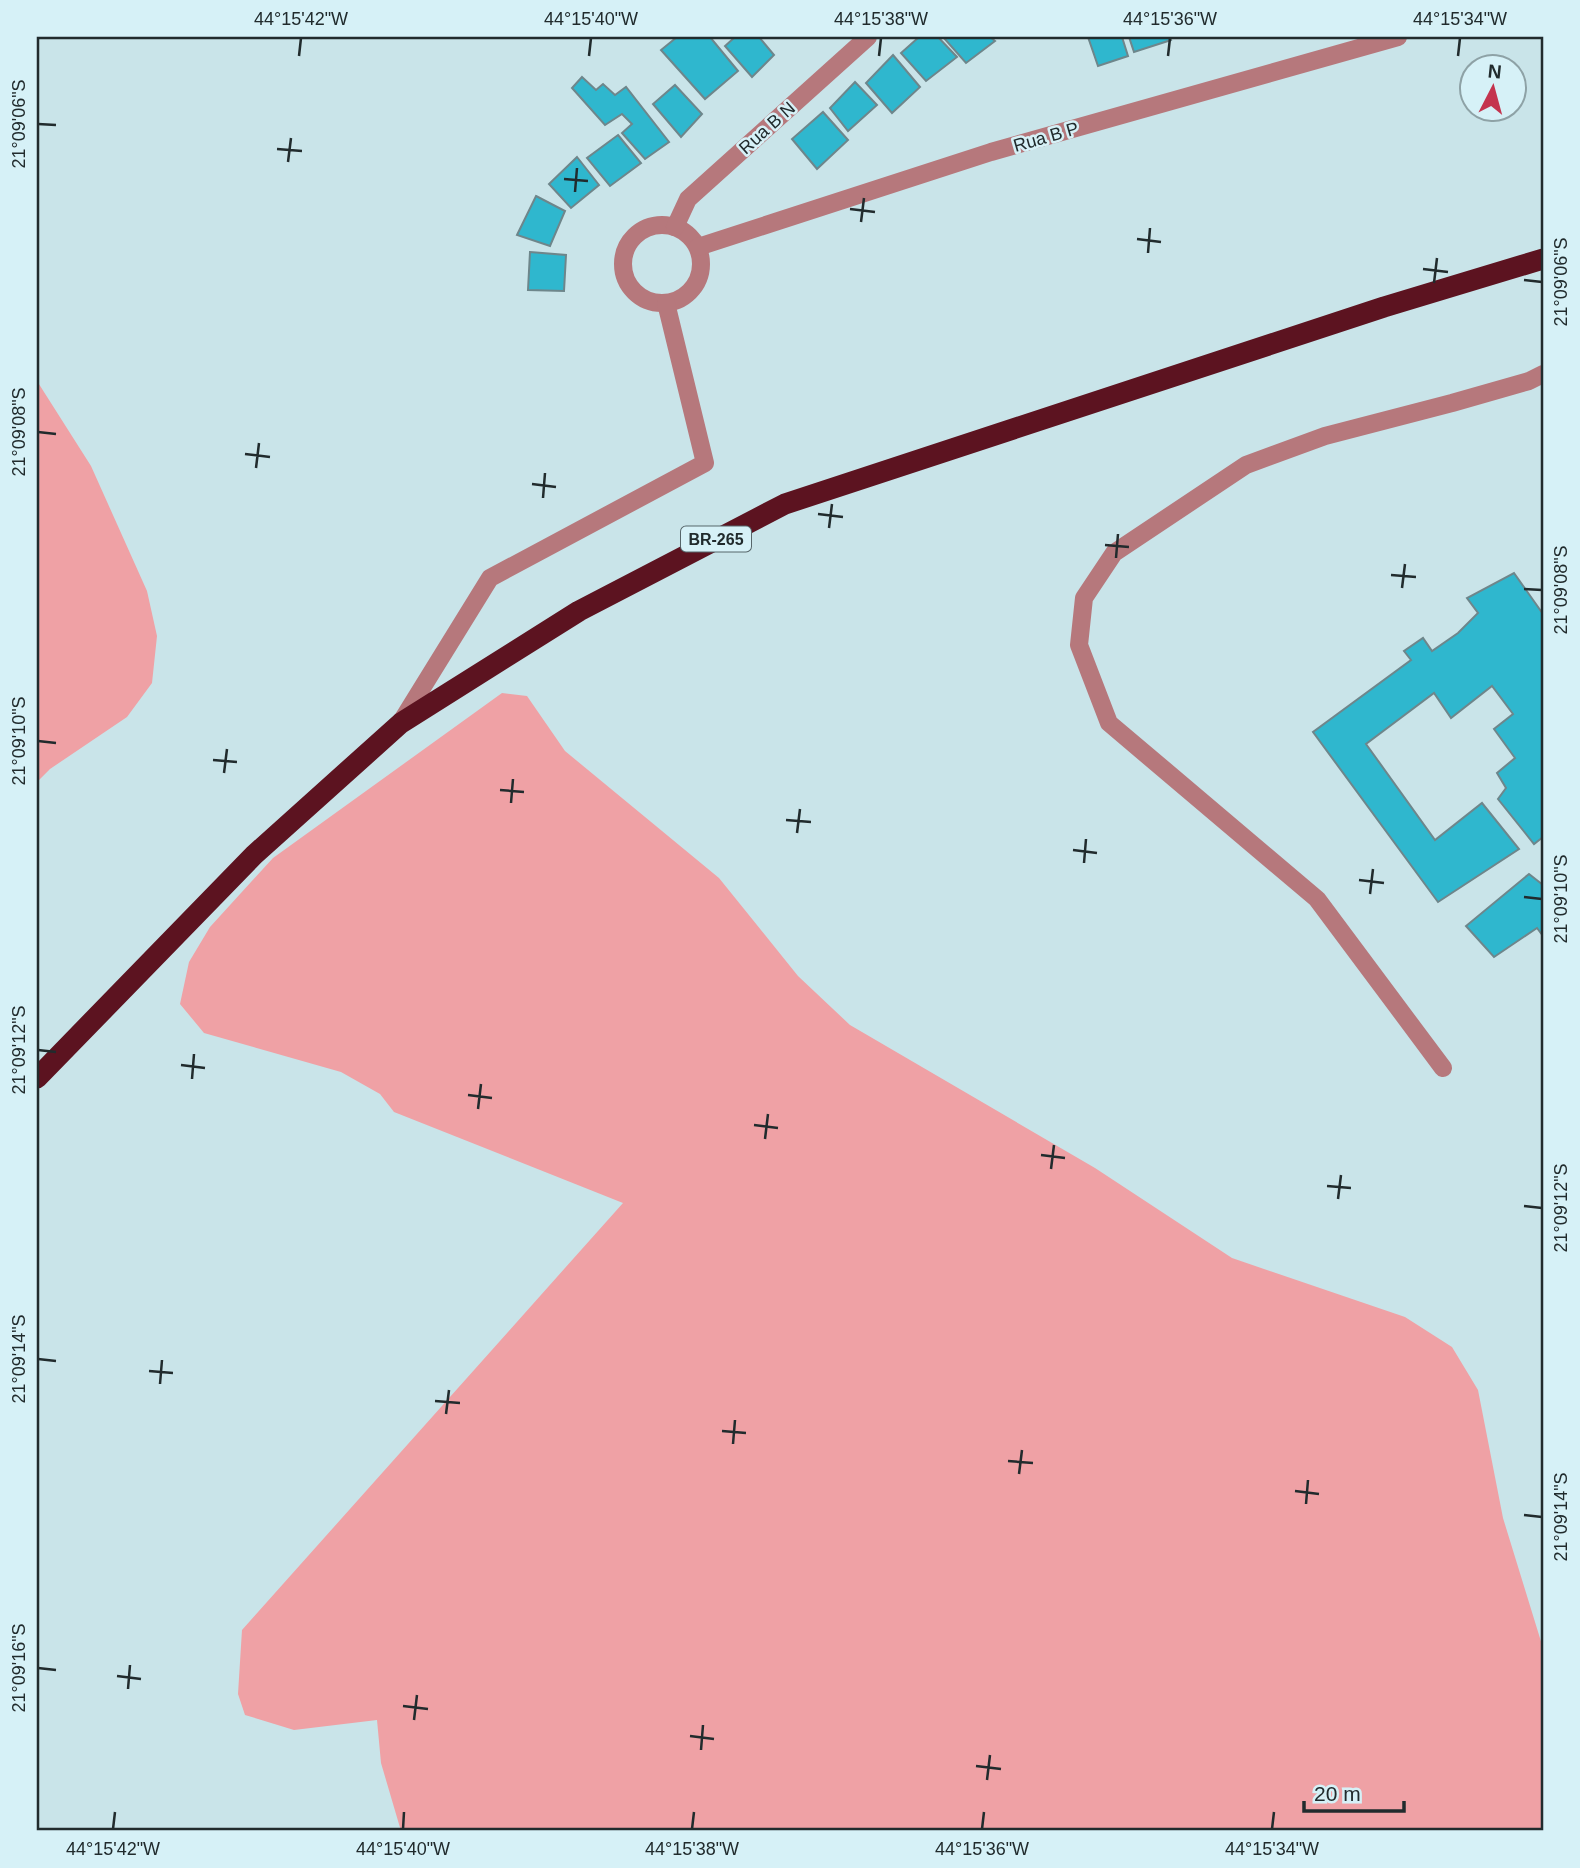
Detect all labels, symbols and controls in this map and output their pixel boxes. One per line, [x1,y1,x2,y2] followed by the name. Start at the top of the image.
[254,9,348,29] text: 44°15'42"W
[544,9,638,29] text: 44°15'40"W
[834,9,928,29] text: 44°15'38"W
[1123,9,1217,29] text: 44°15'36"W
[1413,9,1507,29] text: 44°15'34"W
[1458,52,1528,122] north arrow
[1487,60,1503,83] text: N
[9,79,29,169] text: 21°09'06"S
[735,98,799,158] street label: Rua B N
[1011,118,1081,156] street label: Rua B P
[1551,237,1571,327] text: 21°09'06"S
[9,387,29,477] text: 21°09'08"S
[681,526,751,552] road number: BR-265
[1551,545,1571,635] text: 21°09'08"S
[9,696,29,786] text: 21°09'10"S
[1551,854,1571,944] text: 21°09'10"S
[9,1005,29,1095] text: 21°09'12"S
[1551,1163,1571,1253] text: 21°09'12"S
[9,1314,29,1404] text: 21°09'14"S
[1551,1472,1571,1562] text: 21°09'14"S
[9,1623,29,1713] text: 21°09'16"S
[1304,1770,1403,1814] scale bar
[1314,1782,1361,1805] text: 20 m
[66,1839,160,1859] text: 44°15'42"W
[356,1839,450,1859] text: 44°15'40"W
[645,1839,739,1859] text: 44°15'38"W
[935,1839,1029,1859] text: 44°15'36"W
[1225,1839,1319,1859] text: 44°15'34"W

